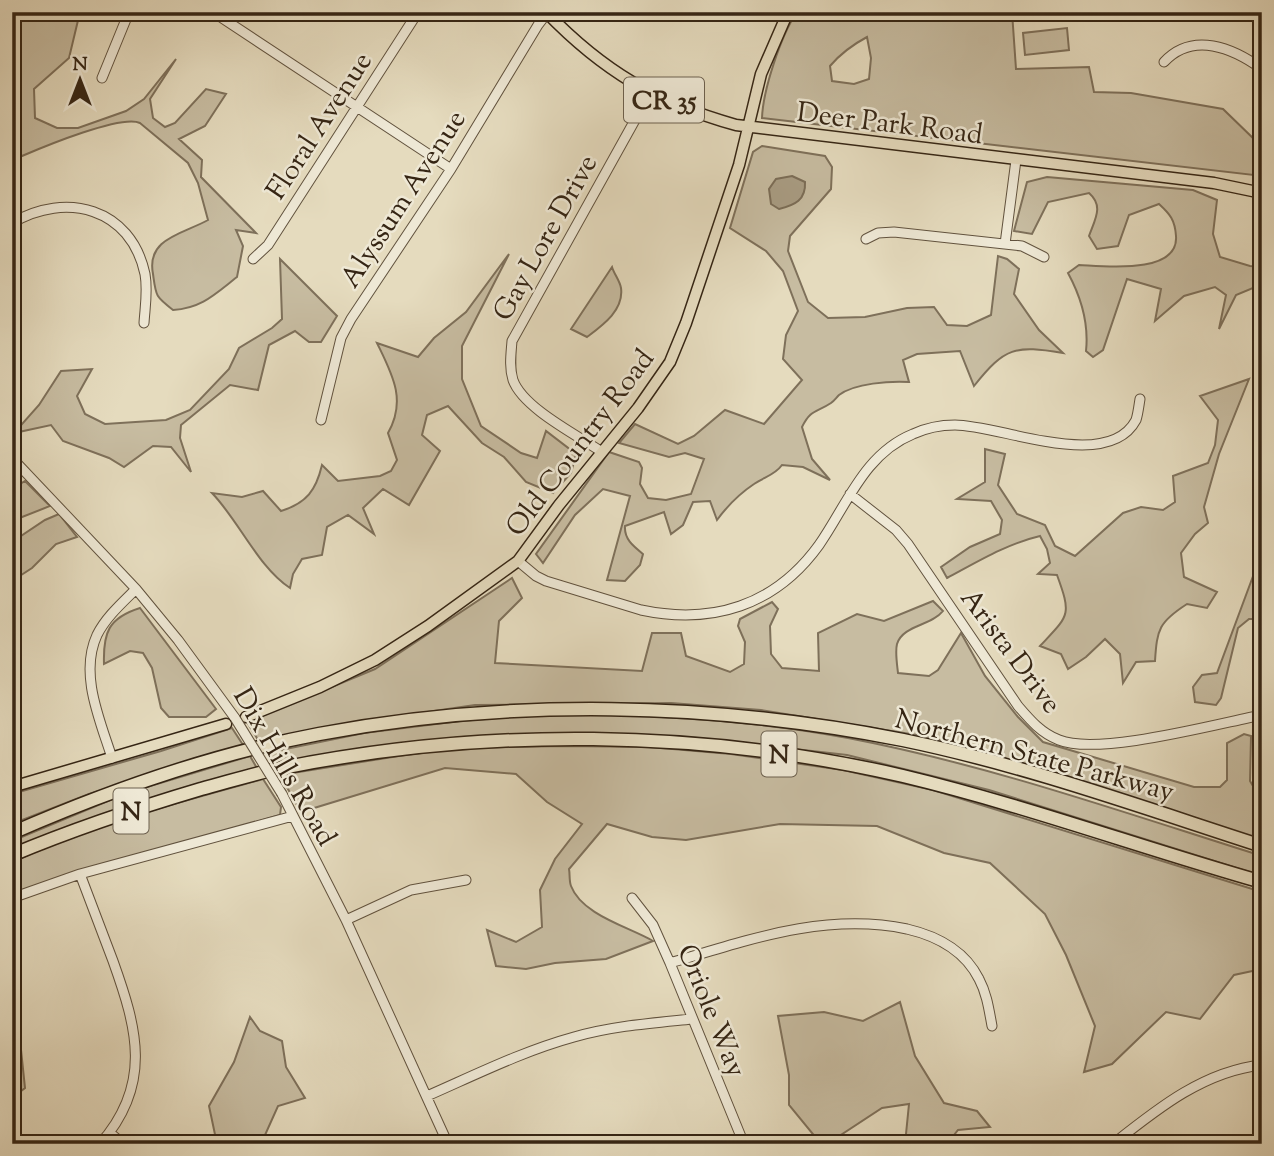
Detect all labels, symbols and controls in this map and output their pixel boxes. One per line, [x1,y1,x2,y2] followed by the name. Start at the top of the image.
[258,45,383,208] street label: Floral Avenue
[46,46,116,116] north arrow
[72,52,88,79] text: N
[624,78,704,122] road number: CR 35
[794,94,985,156] street label: Deer Park Road
[332,103,477,297] street label: Alyssum Avenue
[484,148,609,329] street label: Gay Lore Drive
[498,342,665,546] street label: Old Country Road
[949,581,1070,723] street label: Arista Drive
[222,681,345,854] street label: Dix Hills Road
[890,700,1178,813] street label: Northern State Parkway
[762,732,796,776] road number: N
[114,789,148,834] road number: N
[665,939,755,1083] street label: Oriole Way

